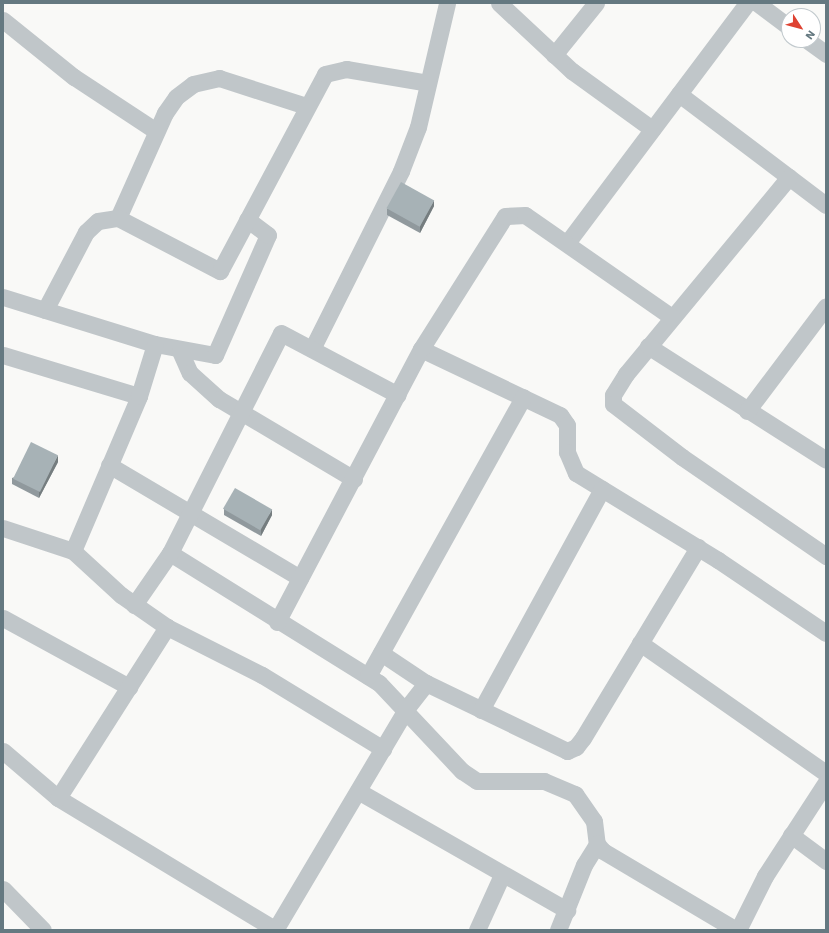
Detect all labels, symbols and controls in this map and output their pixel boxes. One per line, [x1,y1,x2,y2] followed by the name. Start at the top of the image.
[781,8,821,48] north arrow
[803,28,818,42] text: N

